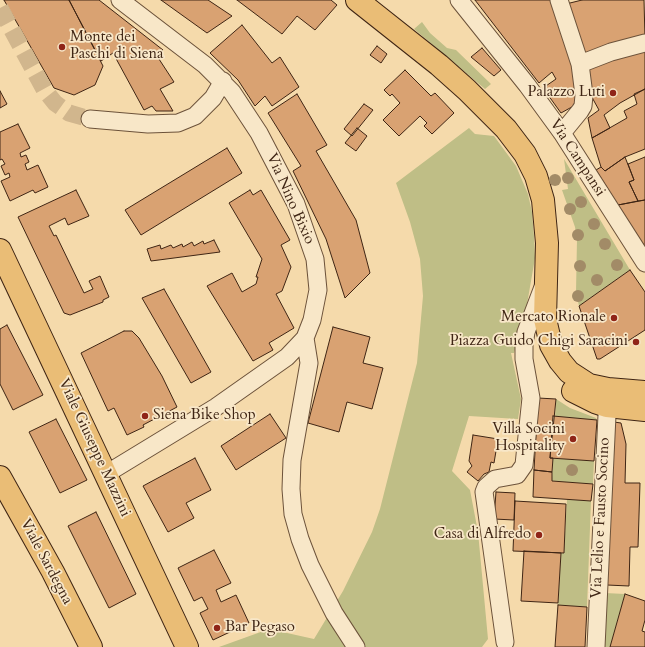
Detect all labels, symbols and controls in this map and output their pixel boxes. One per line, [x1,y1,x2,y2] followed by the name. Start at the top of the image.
[70,29,163,64] place label: Monte dei Paschi di Siena
[57,42,67,52] marker: Monte dei Paschi di Siena
[528,84,605,102] place label: Palazzo Luti
[608,88,618,98] marker: Palazzo Luti
[545,116,609,200] street label: Via Campansi
[262,151,318,247] street label: Via Nino Bixio
[501,309,606,327] place label: Mercato Rionale
[609,313,619,323] marker: Mercato Rionale
[450,333,628,351] place label: Piazza Guido Chigi Saracini
[631,337,641,347] marker: Piazza Guido Chigi Saracini
[54,376,134,520] street label: Viale Giuseppe Mazzini
[153,407,256,425] place label: Siena Bike Shop
[140,411,150,421] marker: Siena Bike Shop
[492,421,565,456] place label: Villa Socini Hospitality
[568,434,578,444] marker: Villa Socini Hospitality
[588,437,614,599] street label: Via Lelio e Fausto Socino
[16,516,76,608] street label: Viale Sardegna
[434,526,531,544] place label: Casa di Alfredo
[534,530,544,540] marker: Casa di Alfredo
[225,619,295,637] place label: Bar Pegaso
[212,623,222,633] marker: Bar Pegaso

